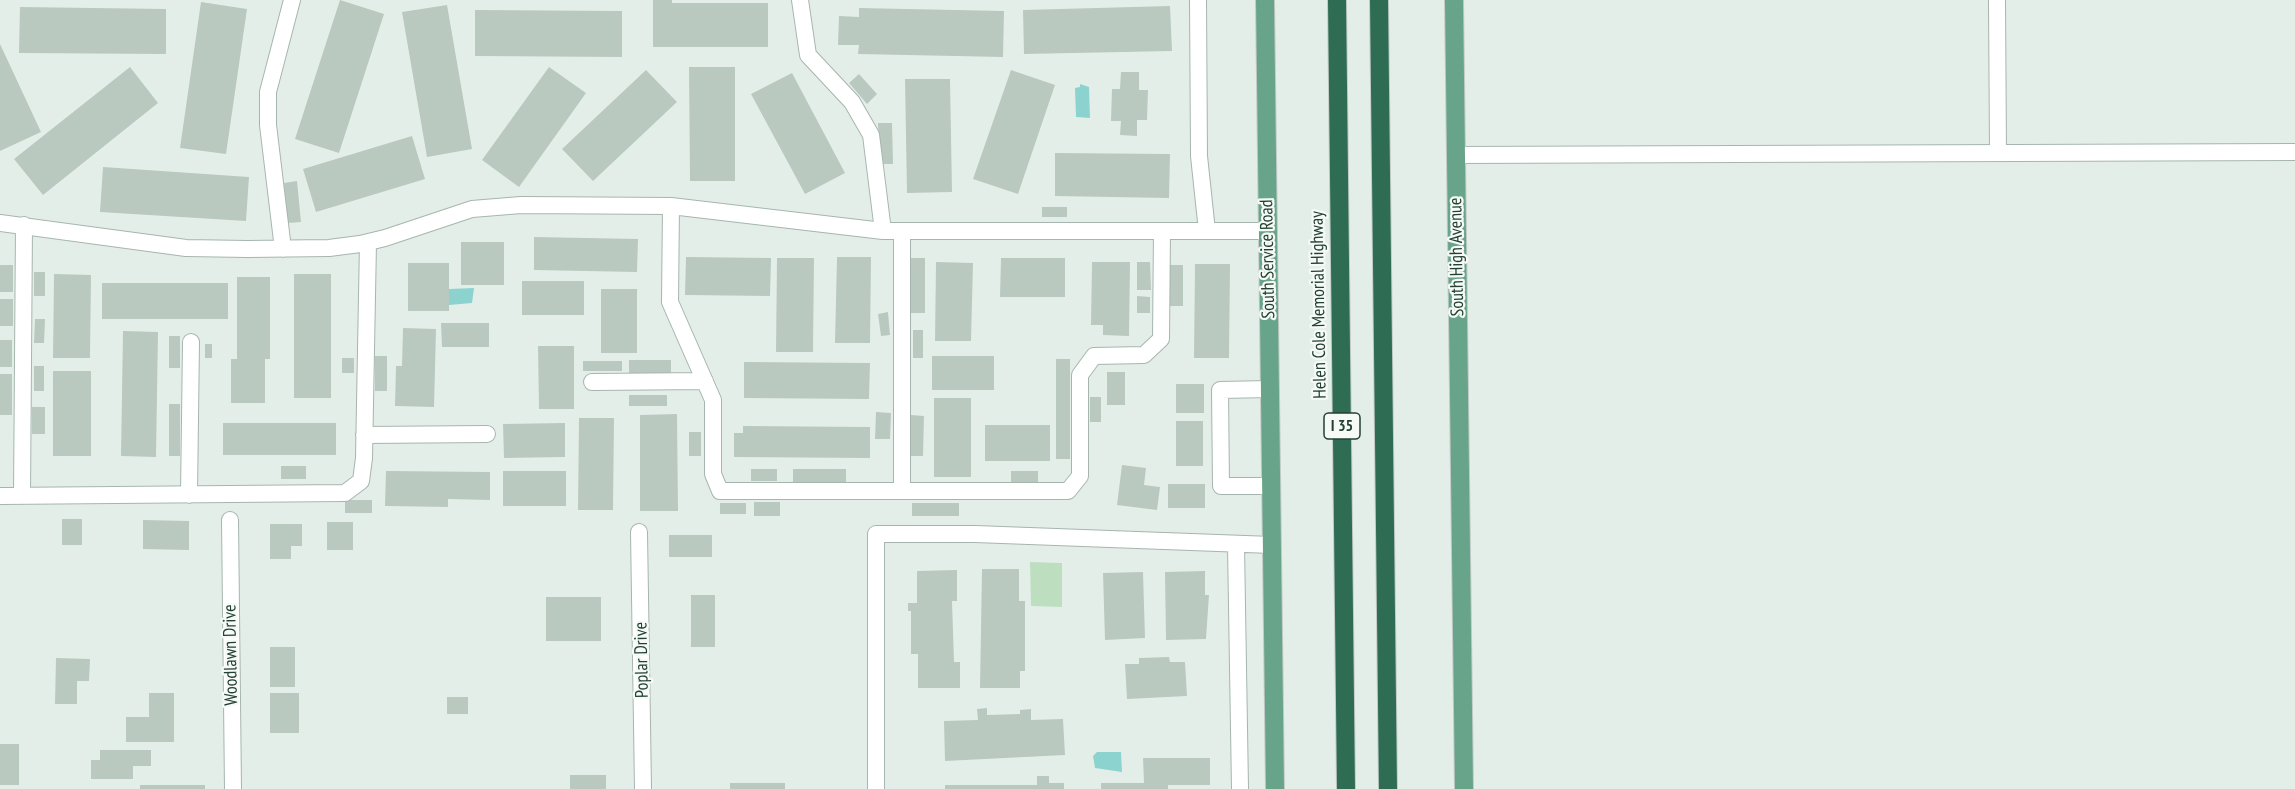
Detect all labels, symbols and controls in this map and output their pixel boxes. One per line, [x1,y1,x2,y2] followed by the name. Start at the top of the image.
[1445,198,1469,316] street label: South High Avenue
[1256,199,1280,319] street label: South Service Road
[1307,211,1331,399] street label: Helen Cole Memorial Highway
[1324,413,1360,439] road number: I 35
[219,604,243,706] street label: Woodlawn Drive
[631,622,653,698] street label: Poplar Drive

